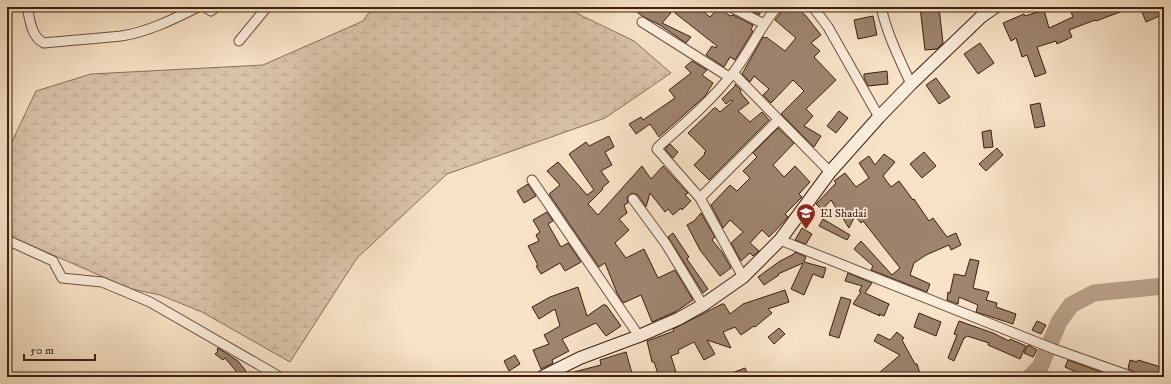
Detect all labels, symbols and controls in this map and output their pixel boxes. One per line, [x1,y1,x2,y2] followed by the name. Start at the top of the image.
[795,202,817,230] school or university icon: El Shadai
[820,206,867,221] place label: El Shadai
[24,336,95,362] scale bar
[30,343,54,358] text: 50 m

